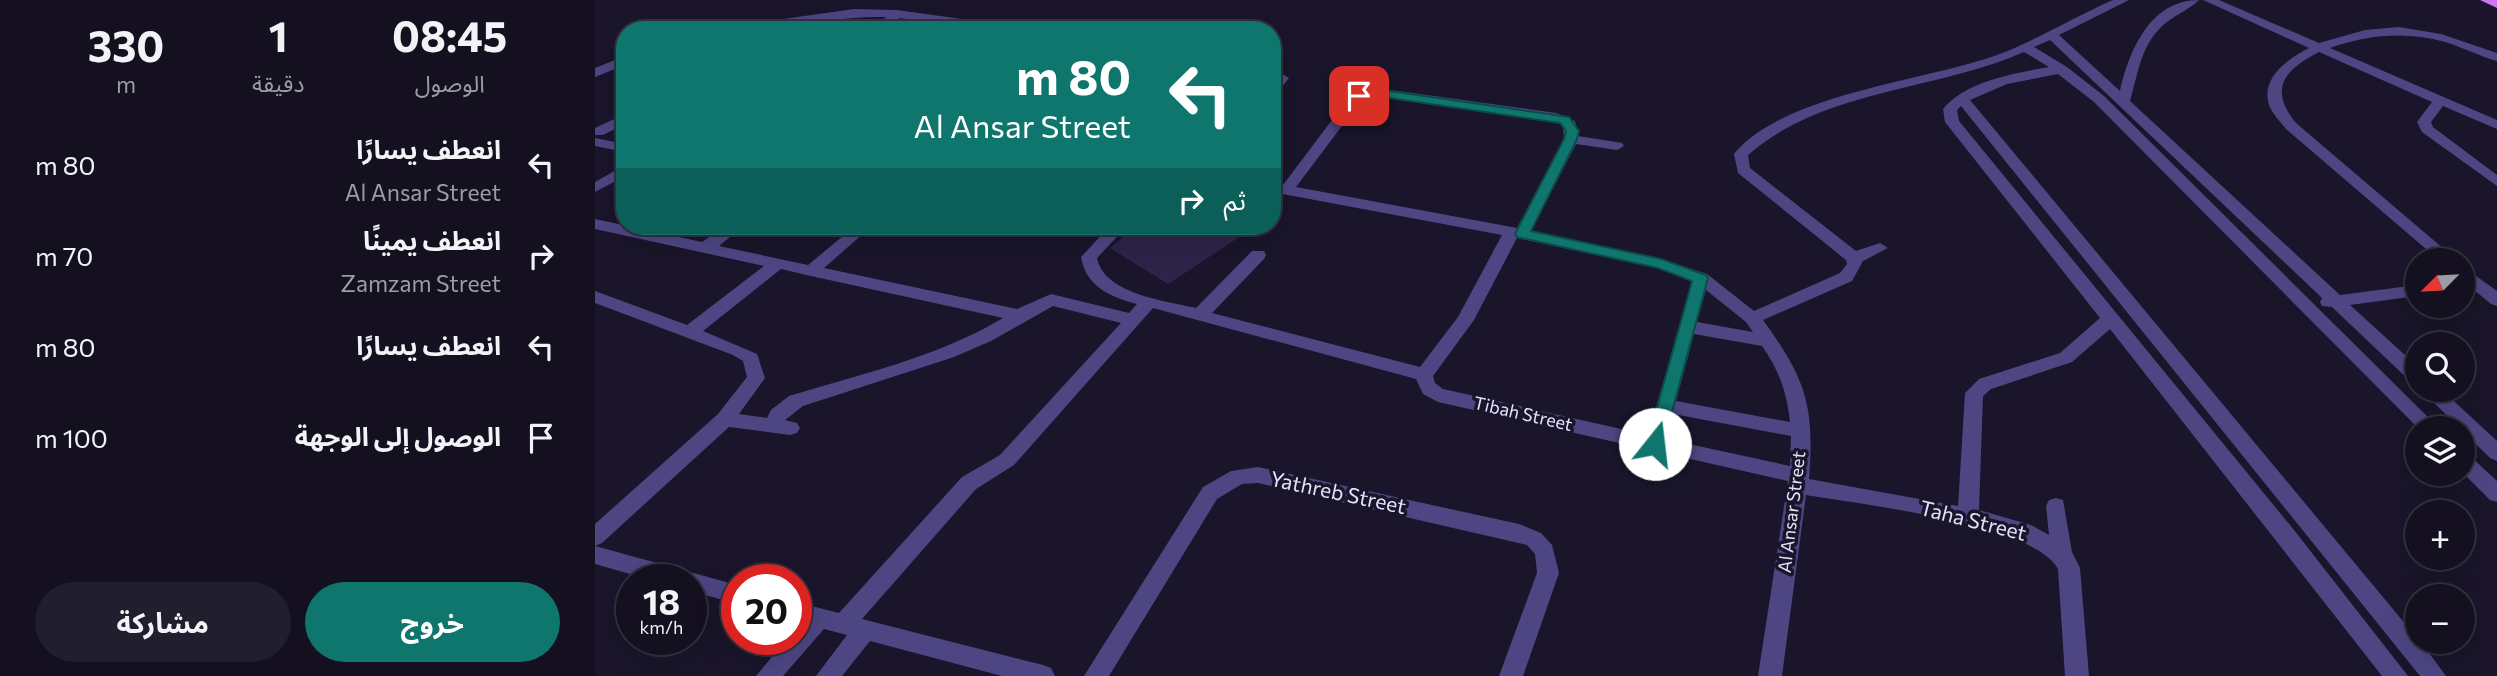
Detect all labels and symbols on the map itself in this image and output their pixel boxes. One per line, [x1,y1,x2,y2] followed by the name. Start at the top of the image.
[1329,66,1389,126] pin
[2405,248,2475,318] north arrow
[1472,391,1575,435] street label: Tibah Street
[1618,407,1692,481] position arrow
[1773,450,1809,574] street label: Al Ansar Street
[1268,465,1408,518] street label: Yathreb Street
[1917,494,2029,545] street label: Taha Street
[721,564,812,655] speed limit sign: 20

